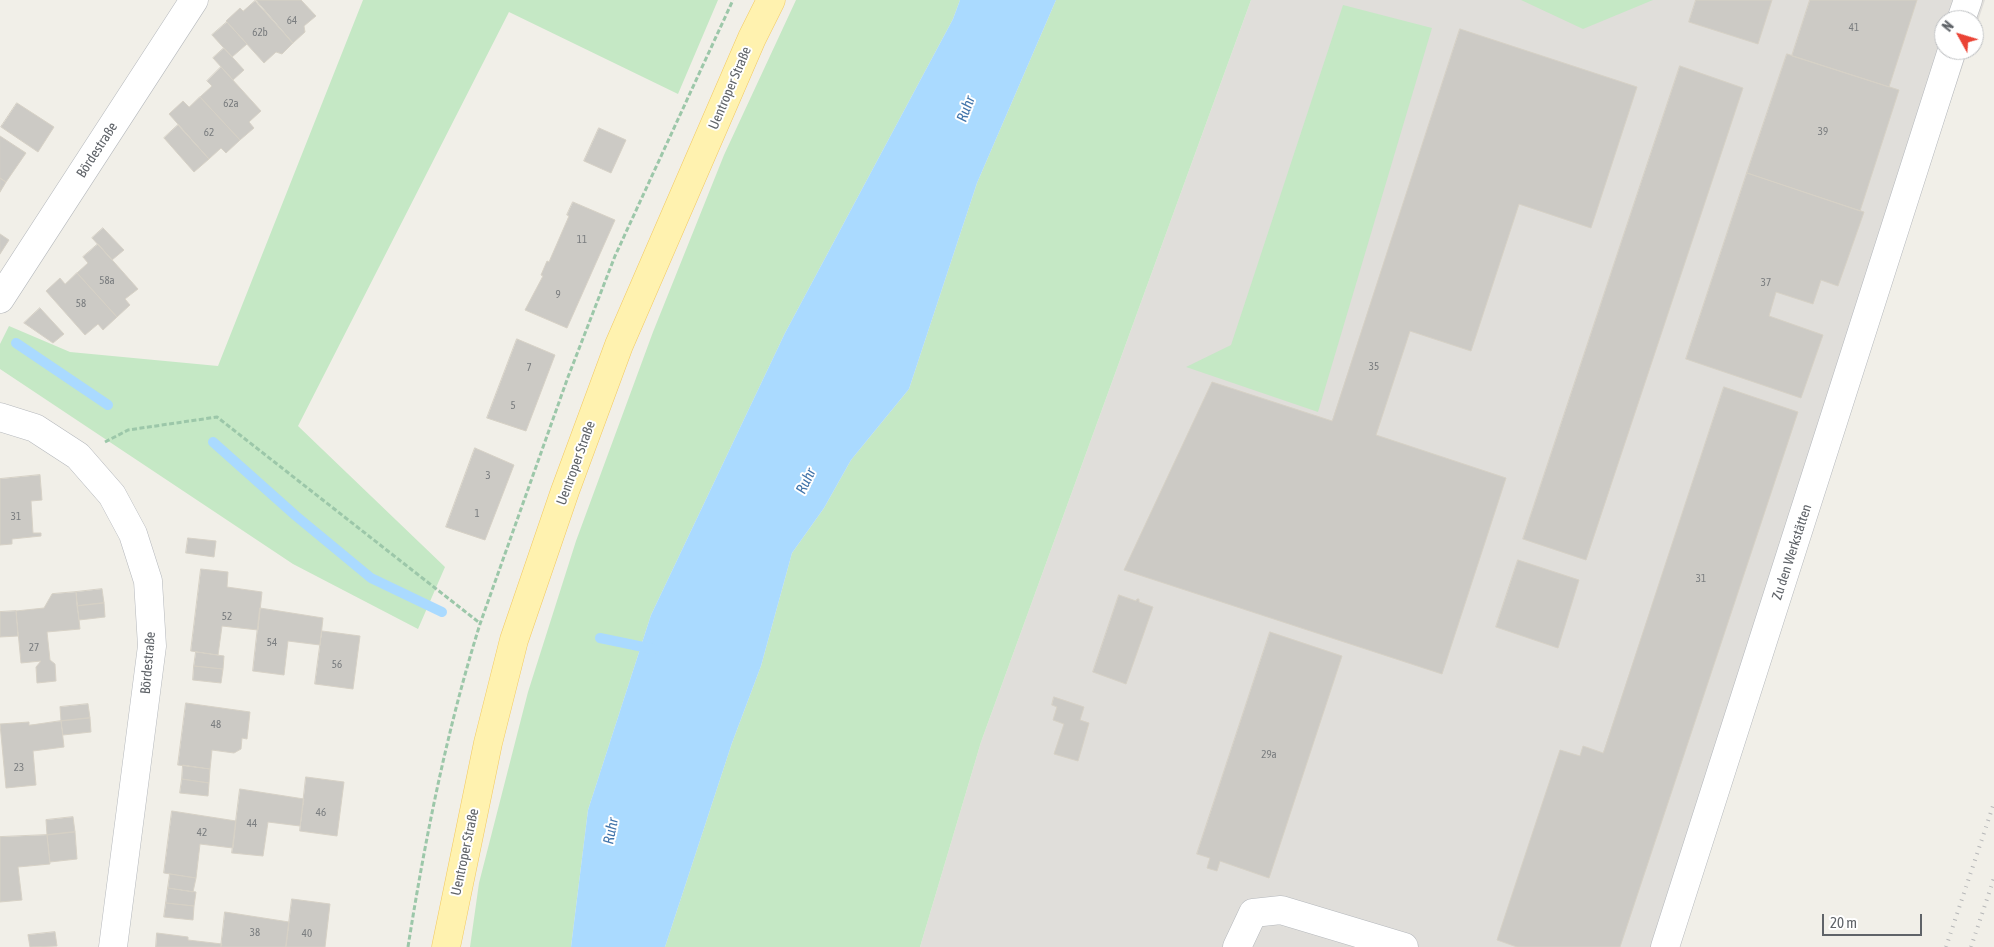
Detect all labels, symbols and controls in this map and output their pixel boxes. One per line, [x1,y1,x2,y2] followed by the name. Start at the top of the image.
[1934,10,1984,60] north arrow
[287,14,297,28] house number: 64
[1939,18,1957,34] text: N
[1849,21,1859,35] house number: 41
[252,26,268,40] house number: 62b
[705,44,755,132] street label: Uentroper Straße
[953,93,979,125] water label: Ruhr
[223,97,239,111] house number: 62a
[73,119,121,181] street label: Bördestraße
[1818,125,1828,139] house number: 39
[204,126,214,140] house number: 62
[577,233,587,247] house number: 11
[99,274,115,288] house number: 58a
[1761,276,1771,290] house number: 37
[555,288,561,302] house number: 9
[76,297,86,311] house number: 58
[1369,360,1379,374] house number: 35
[526,361,532,375] house number: 7
[510,399,516,413] house number: 5
[553,419,599,507] street label: Uentroper Straße
[792,465,820,497] water label: Ruhr
[485,469,491,483] house number: 3
[1769,502,1815,602] street label: Zu den Werkstätten
[474,507,480,521] house number: 1
[11,510,21,524] house number: 31
[1696,572,1706,586] house number: 31
[222,610,232,624] house number: 52
[137,631,159,695] street label: Bördestraße
[267,636,277,650] house number: 54
[29,641,39,655] house number: 27
[332,658,342,672] house number: 56
[211,718,221,732] house number: 48
[1261,748,1277,762] house number: 29a
[14,761,24,775] house number: 23
[316,806,326,820] house number: 46
[448,807,482,897] street label: Uentroper Straße
[600,816,622,846] water label: Ruhr
[247,817,257,831] house number: 44
[197,826,207,840] house number: 42
[1824,904,1924,936] scale bar
[1830,914,1857,931] text: 20 m
[250,926,260,940] house number: 38
[302,927,312,941] house number: 40

